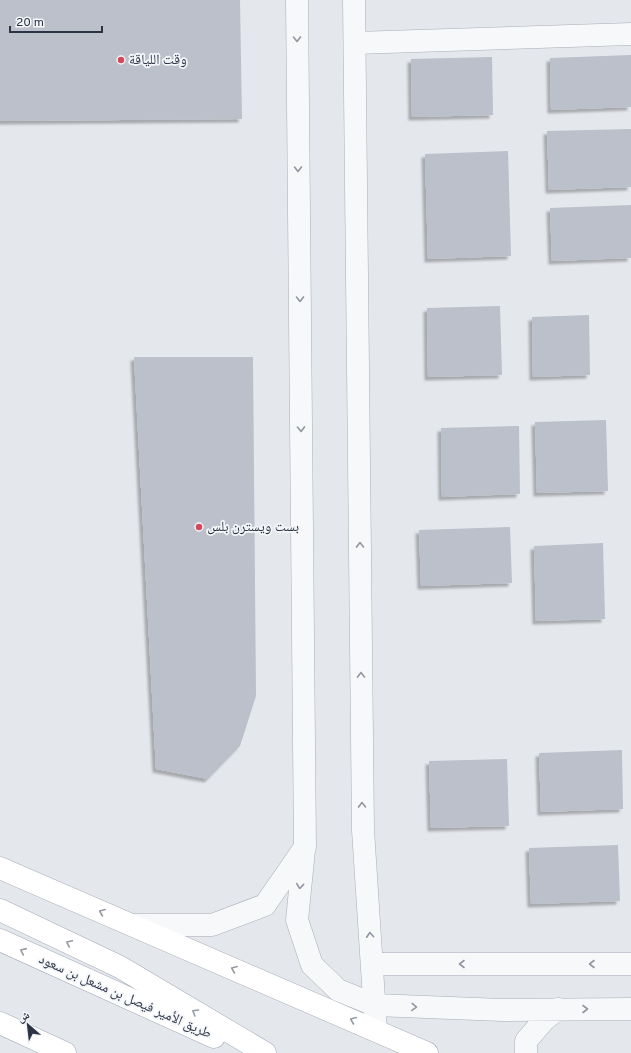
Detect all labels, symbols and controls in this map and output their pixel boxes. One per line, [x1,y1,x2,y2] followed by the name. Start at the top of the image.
[10,8,102,34] scale bar
[16,15,44,31] text: 20 m
[293,36,301,42] one-way arrow
[129,52,187,69] place label: وقت اللياقة
[116,55,126,65] marker: وقت اللياقة
[294,166,302,172] one-way arrow
[296,296,304,302] one-way arrow
[297,426,305,432] one-way arrow
[207,519,299,536] place label: بست ويسترن بلس
[194,522,204,532] marker: بست ويسترن بلس
[356,542,364,548] one-way arrow
[357,672,365,678] one-way arrow
[358,802,366,808] one-way arrow
[296,882,305,889] one-way arrow
[98,908,105,916] one-way arrow
[365,932,374,938] one-way arrow
[66,940,74,948] one-way arrow
[20,948,28,956] one-way arrow
[36,951,214,1043] street label: طريق الأمير فيصل بن مشعل بن سعود
[459,960,465,968] one-way arrow
[589,960,595,968] one-way arrow
[230,965,237,973] one-way arrow
[411,1003,417,1011] one-way arrow
[8,1005,48,1045] north arrow
[582,1005,588,1013] one-way arrow
[15,1008,33,1026] text: ش
[192,1009,200,1016] one-way arrow
[350,1017,358,1025] one-way arrow

